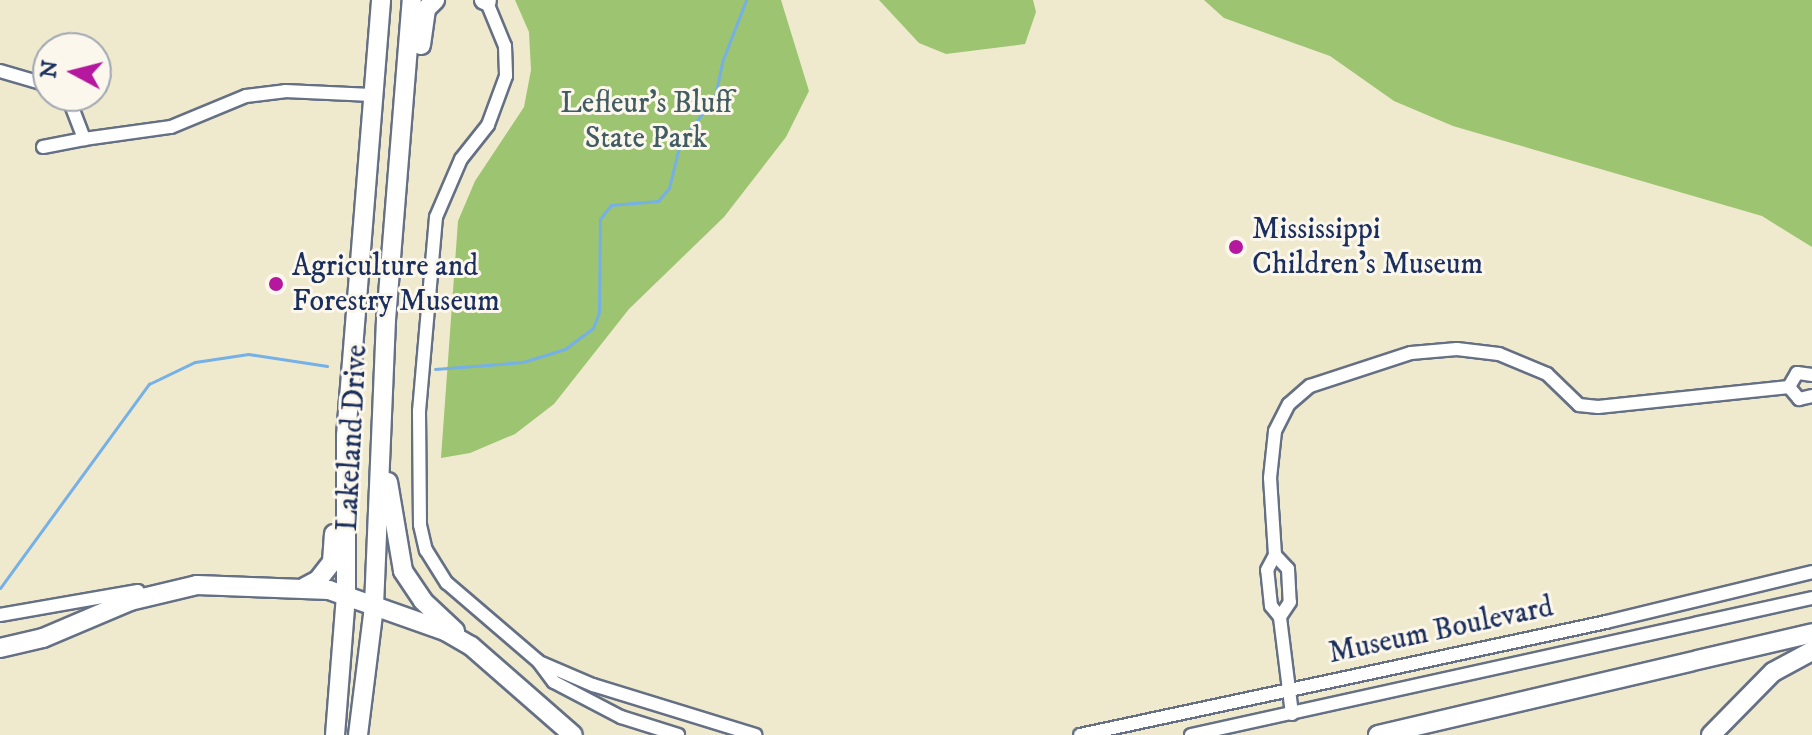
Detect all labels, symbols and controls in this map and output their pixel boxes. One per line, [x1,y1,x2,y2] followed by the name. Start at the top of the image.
[32,32,112,112] north arrow
[35,59,64,80] text: N
[560,86,732,156] park label: Lefleur's Bluff State Park
[1252,212,1483,282] place label: Mississippi Children's Museum
[1227,238,1245,256] marker: Mississippi Children's Museum
[292,249,500,320] place label: Agriculture and Forestry Museum
[267,275,285,293] marker: Agriculture and Forestry Museum
[330,344,376,532] street label: Lakeland Drive
[1325,590,1557,672] street label: Museum Boulevard

